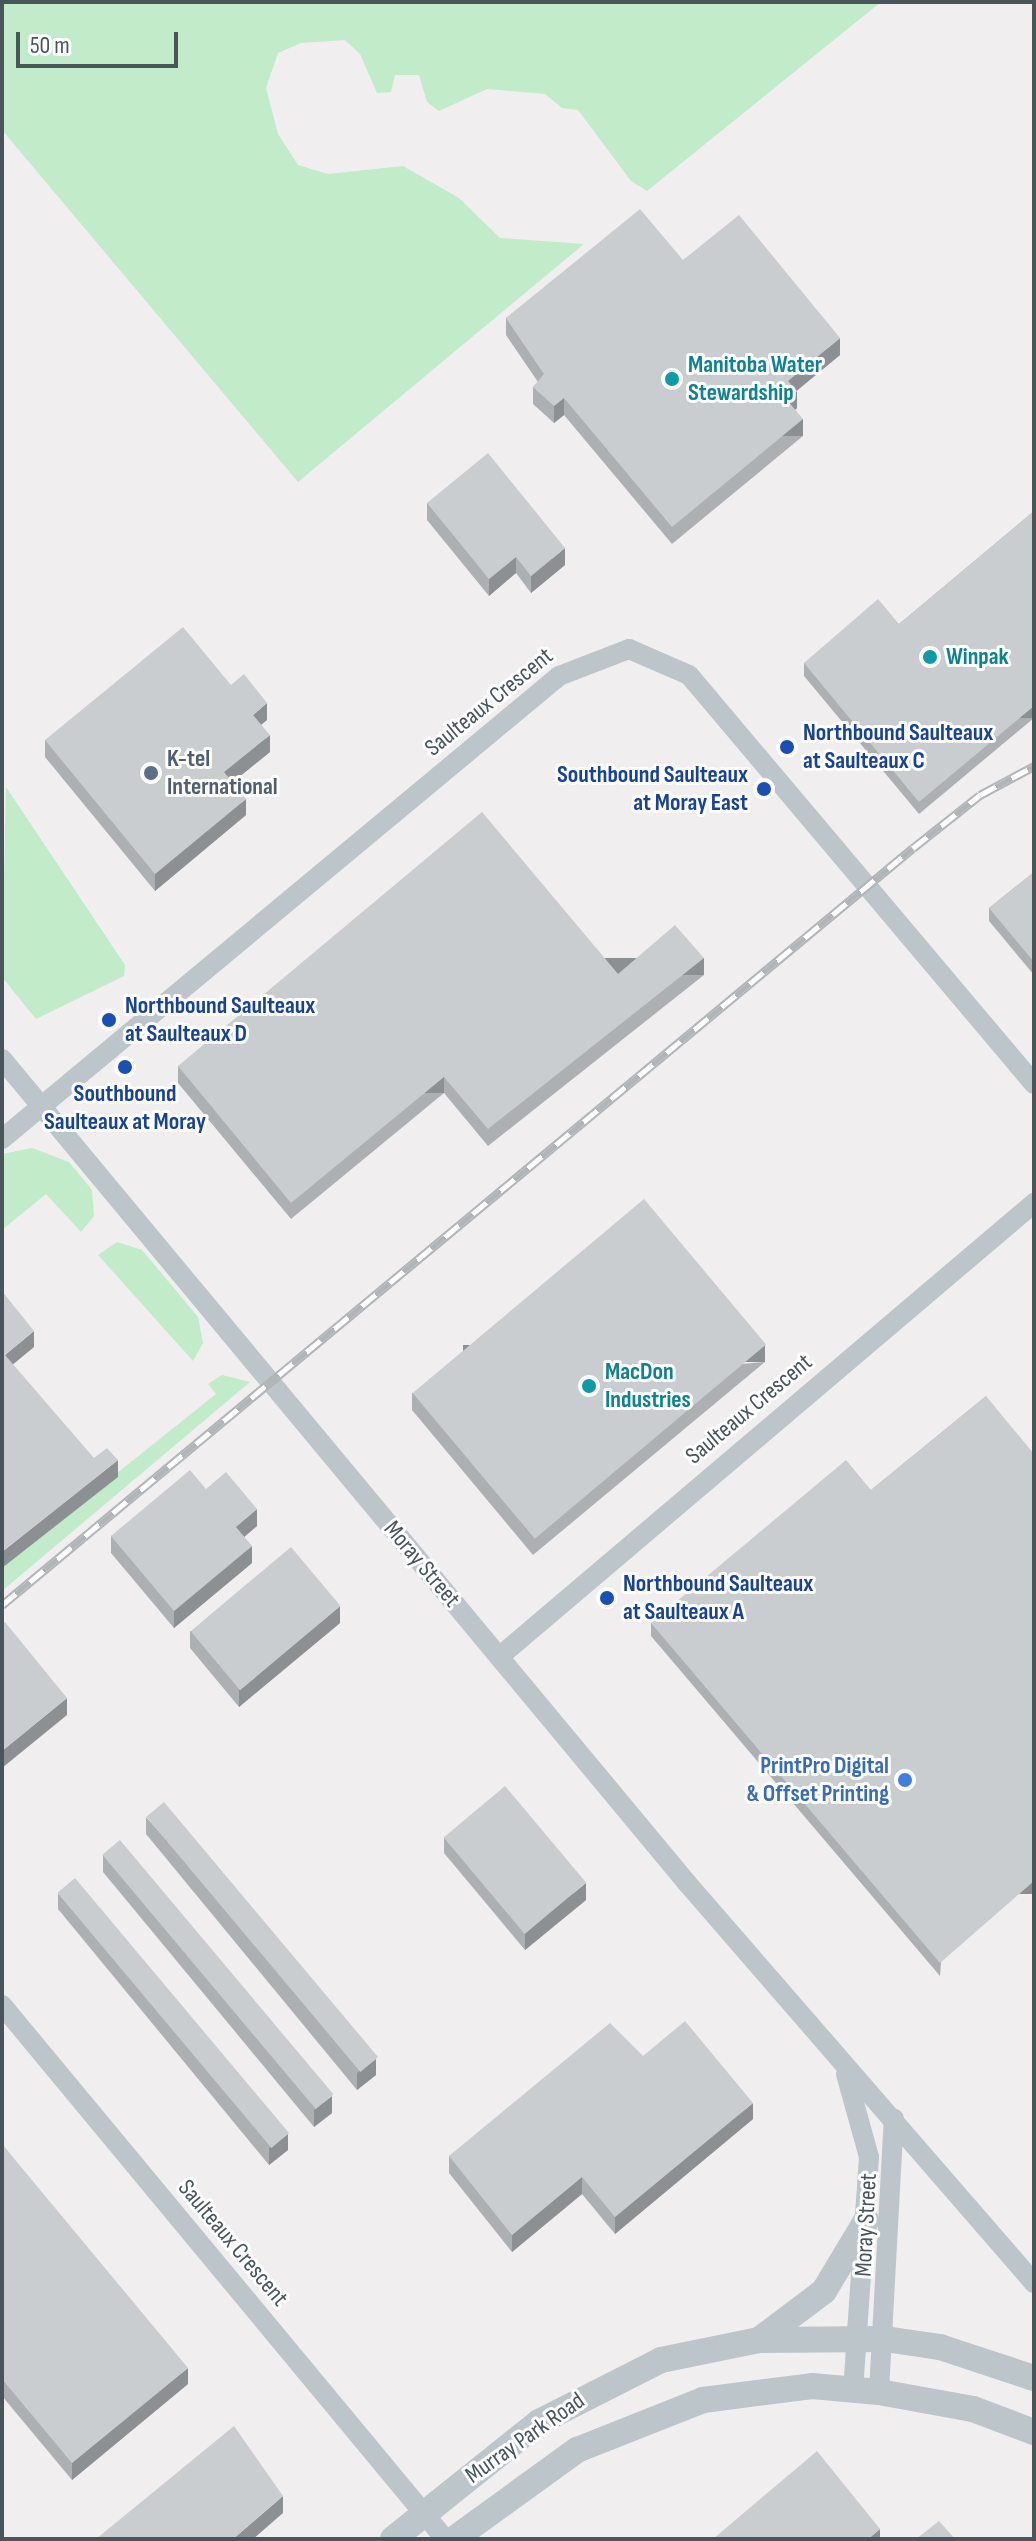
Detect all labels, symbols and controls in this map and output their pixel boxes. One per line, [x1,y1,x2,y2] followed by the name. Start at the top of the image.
[20,16,182,66] scale bar
[30,31,70,60] text: 50 m
[688,351,822,407] place label: Manitoba Water Stewardship
[663,370,681,388] marker: Manitoba Water Stewardship
[419,642,559,762] street label: Saulteaux Crescent
[946,643,1009,671] place label: Winpak
[921,648,939,666] marker: Winpak
[803,719,993,775] place label: Northbound Saulteaux at Saulteaux C
[778,738,796,756] marker: Northbound Saulteaux at Saulteaux C
[167,745,278,801] place label: K-tel International
[557,761,748,817] place label: Southbound Saulteaux at Moray East
[142,764,160,782] marker: K-tel International
[755,780,773,798] marker: Southbound Saulteaux at Moray East
[125,992,315,1048] place label: Northbound Saulteaux at Saulteaux D
[100,1011,118,1029] marker: Northbound Saulteaux at Saulteaux D
[116,1058,134,1076] marker: Southbound Saulteaux at Moray
[44,1080,206,1136] place label: Southbound Saulteaux at Moray
[680,1348,818,1470] street label: Saulteaux Crescent
[605,1358,691,1414] place label: MacDon Industries
[580,1377,598,1395] marker: MacDon Industries
[378,1515,466,1613] street label: Moray Street
[623,1570,813,1626] place label: Northbound Saulteaux at Saulteaux A
[598,1589,616,1607] marker: Northbound Saulteaux at Saulteaux A
[746,1752,889,1808] place label: PrintPro Digital & Offset Printing
[896,1771,914,1789] marker: PrintPro Digital & Offset Printing
[849,2173,883,2277] street label: Moray Street
[172,2174,294,2312] street label: Saulteaux Crescent
[460,2386,590,2490] street label: Murray Park Road

